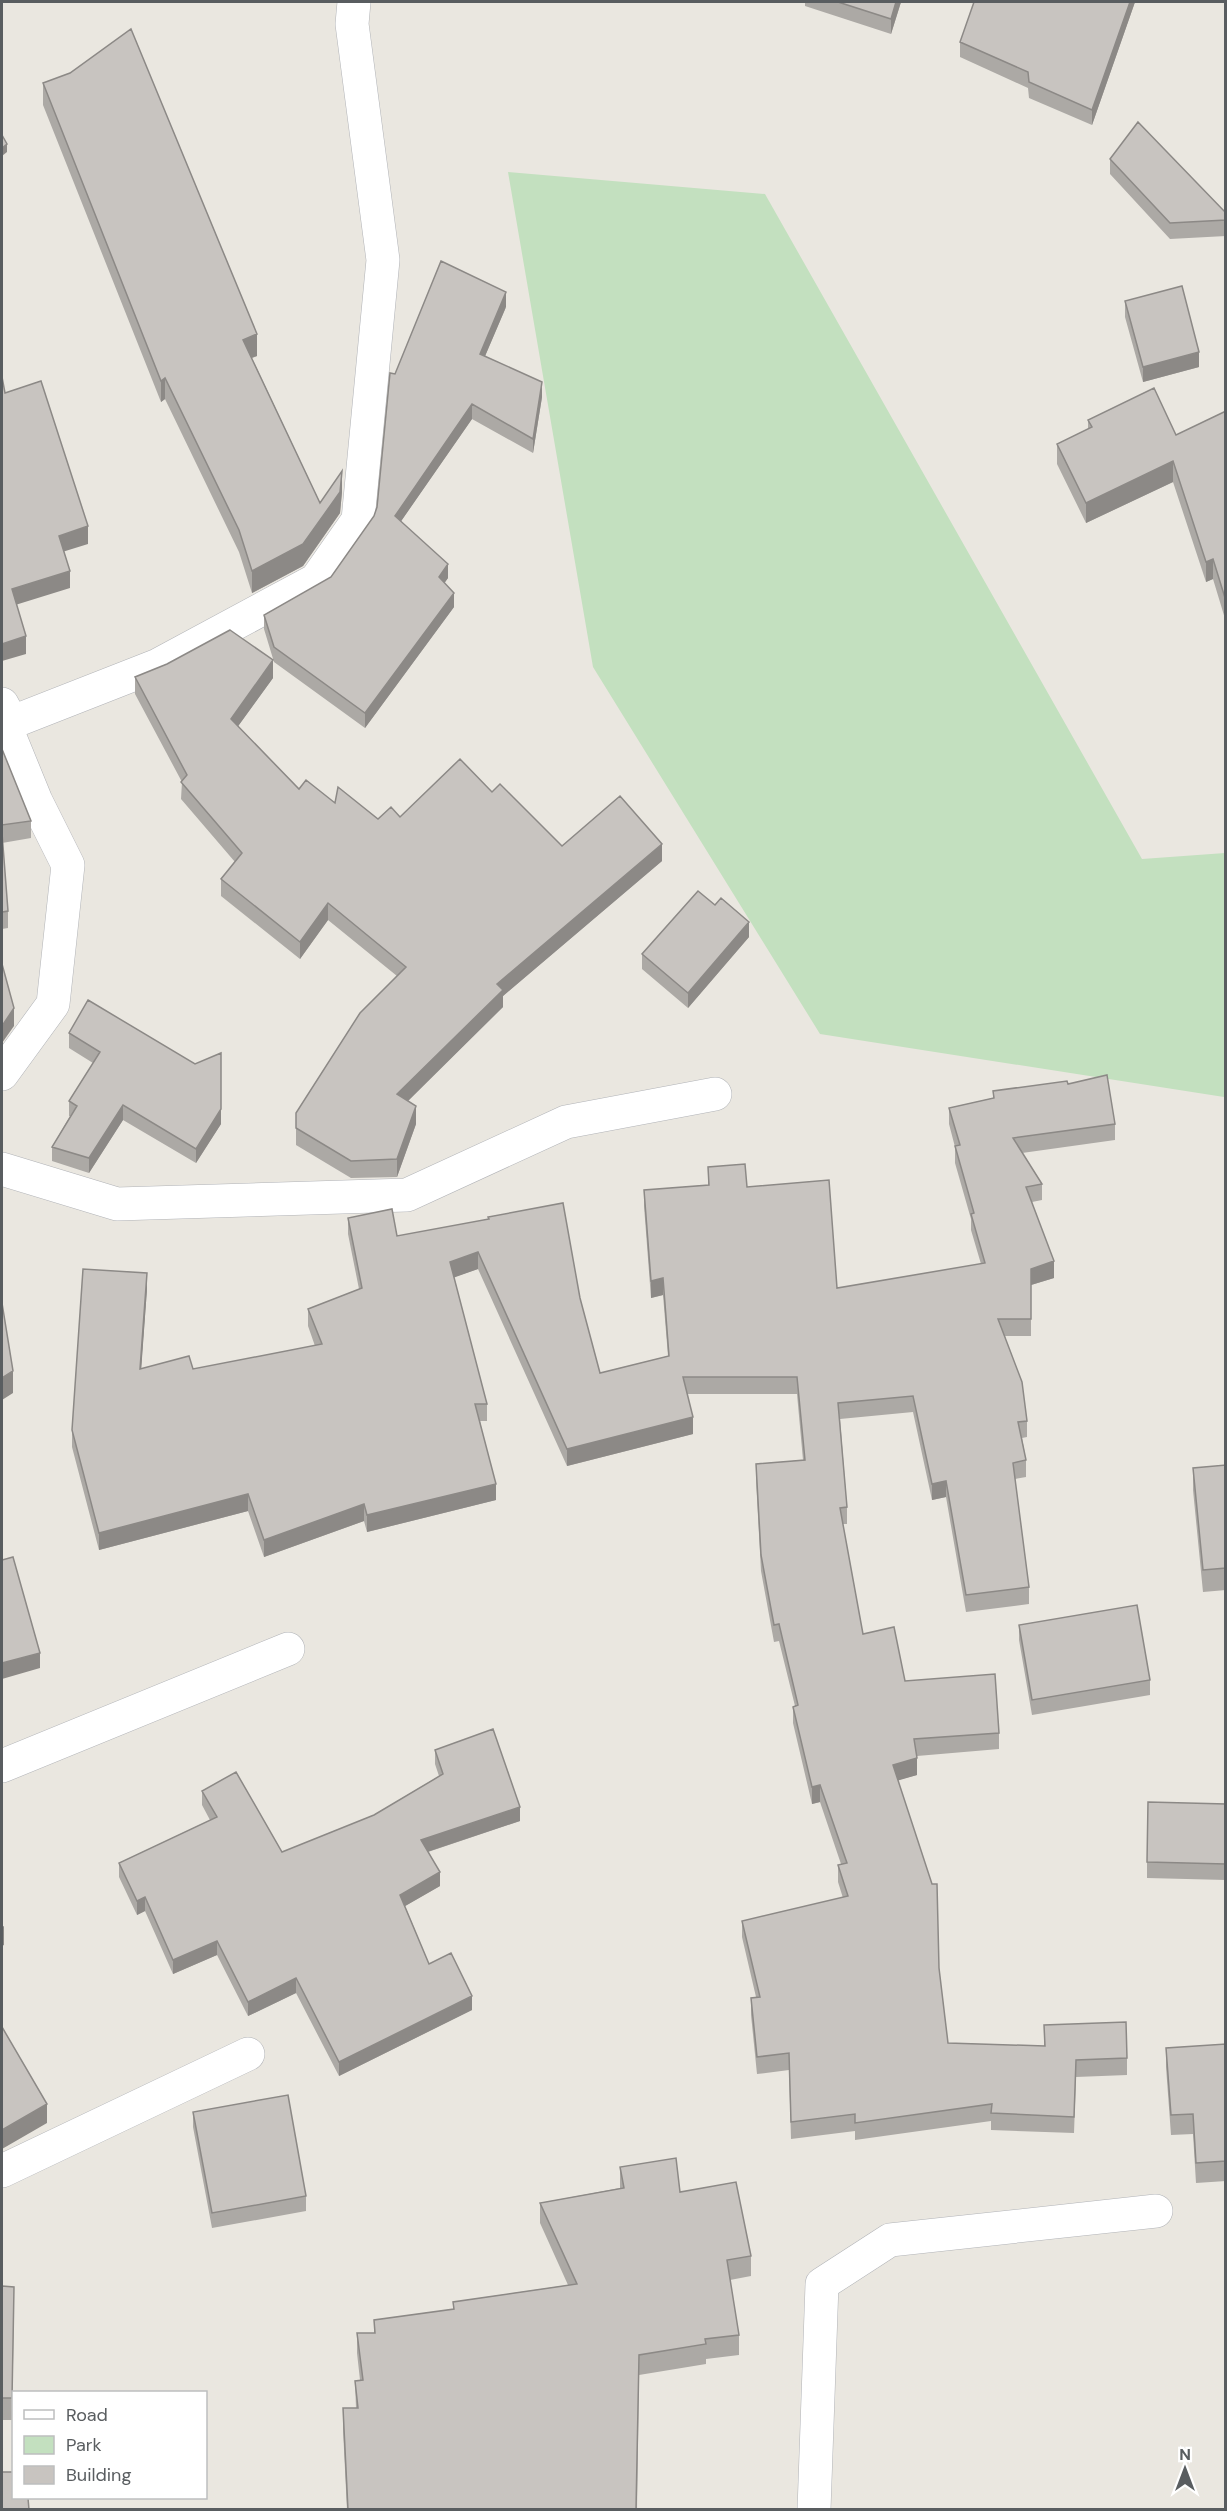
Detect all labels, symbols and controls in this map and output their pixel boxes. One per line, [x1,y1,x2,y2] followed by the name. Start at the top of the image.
[12,2391,207,2499] legend
[66,2403,108,2427] text: Road
[66,2433,102,2457] text: Park
[1155,2439,1215,2499] north arrow
[1179,2444,1191,2465] text: N
[66,2463,131,2487] text: Building

